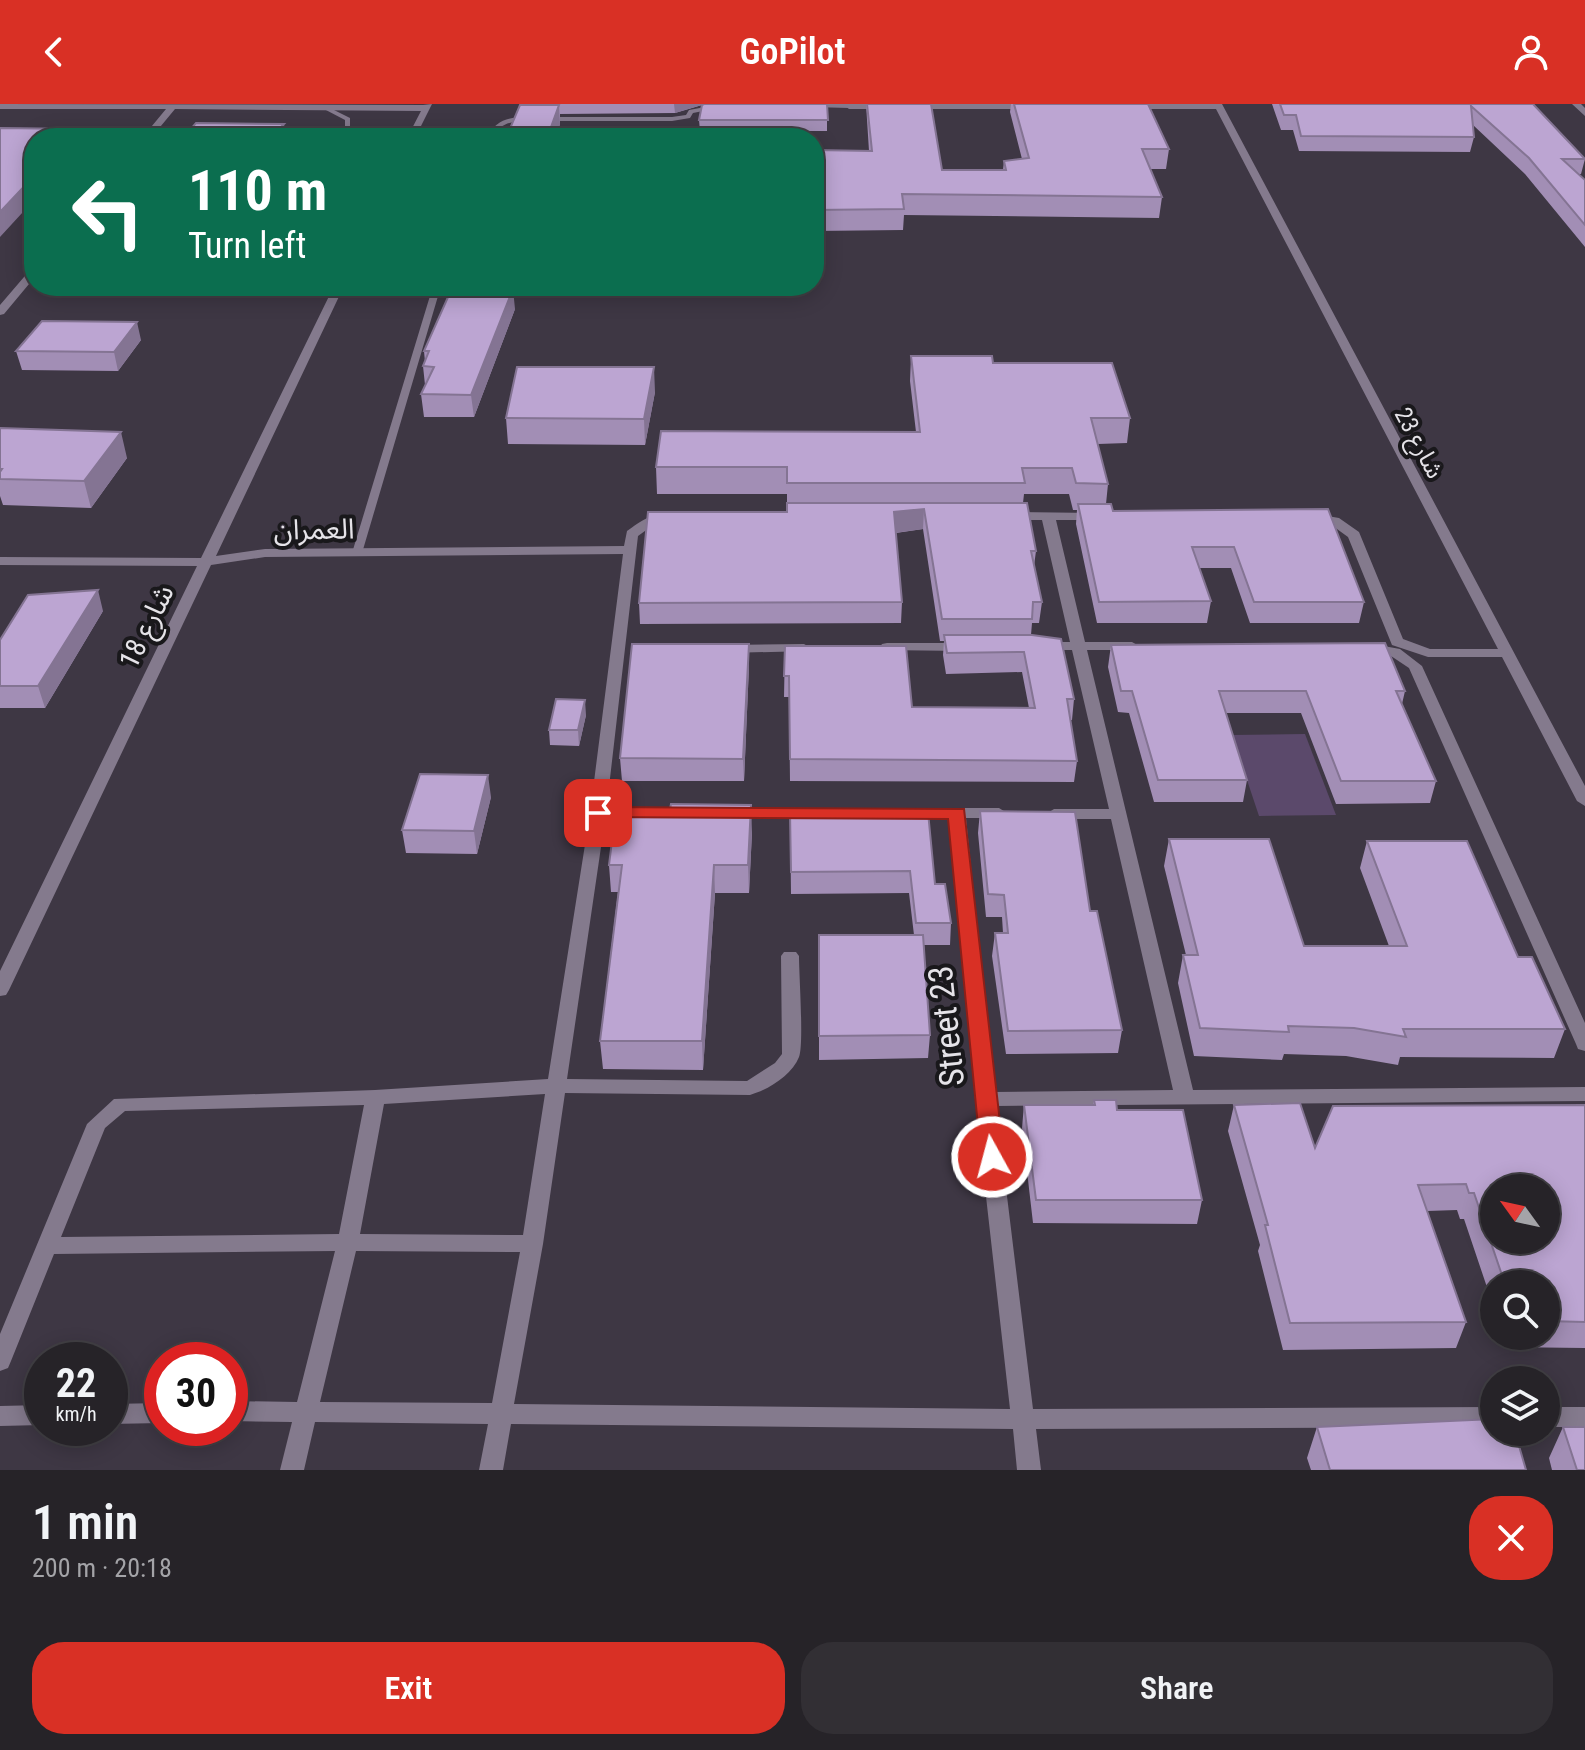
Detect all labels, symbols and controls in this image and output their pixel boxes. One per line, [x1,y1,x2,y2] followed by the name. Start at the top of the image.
[32,30,76,74] icon: back
[1509,30,1553,74] icon: person
[739,31,846,73] text: GoPilot
[188,158,327,224] text: 110 m
[56,160,160,264] icon: left
[188,225,306,267] text: Turn left
[1386,403,1449,485] street label: شارع 23
[273,512,355,547] street label: العمران
[112,579,184,675] street label: شارع 18
[564,779,632,847] pin
[576,791,620,835] icon: arrive
[920,964,972,1088] street label: Street 23
[950,1115,1034,1199] position arrow
[1480,1174,1560,1254] north arrow
[1480,1174,1560,1446] map controls
[1480,1270,1560,1350] button: search
[144,1342,248,1446] speed limit sign: 30
[56,1360,96,1407] text: 22
[1480,1366,1560,1446] button: layers
[55,1402,97,1426] text: km/h
[32,1494,138,1551] text: 1 min
[1469,1496,1553,1580] button: close
[32,1553,172,1583] text: 200 m · 20:18
[32,1642,785,1734] button: Exit
[801,1642,1553,1734] button: Share

